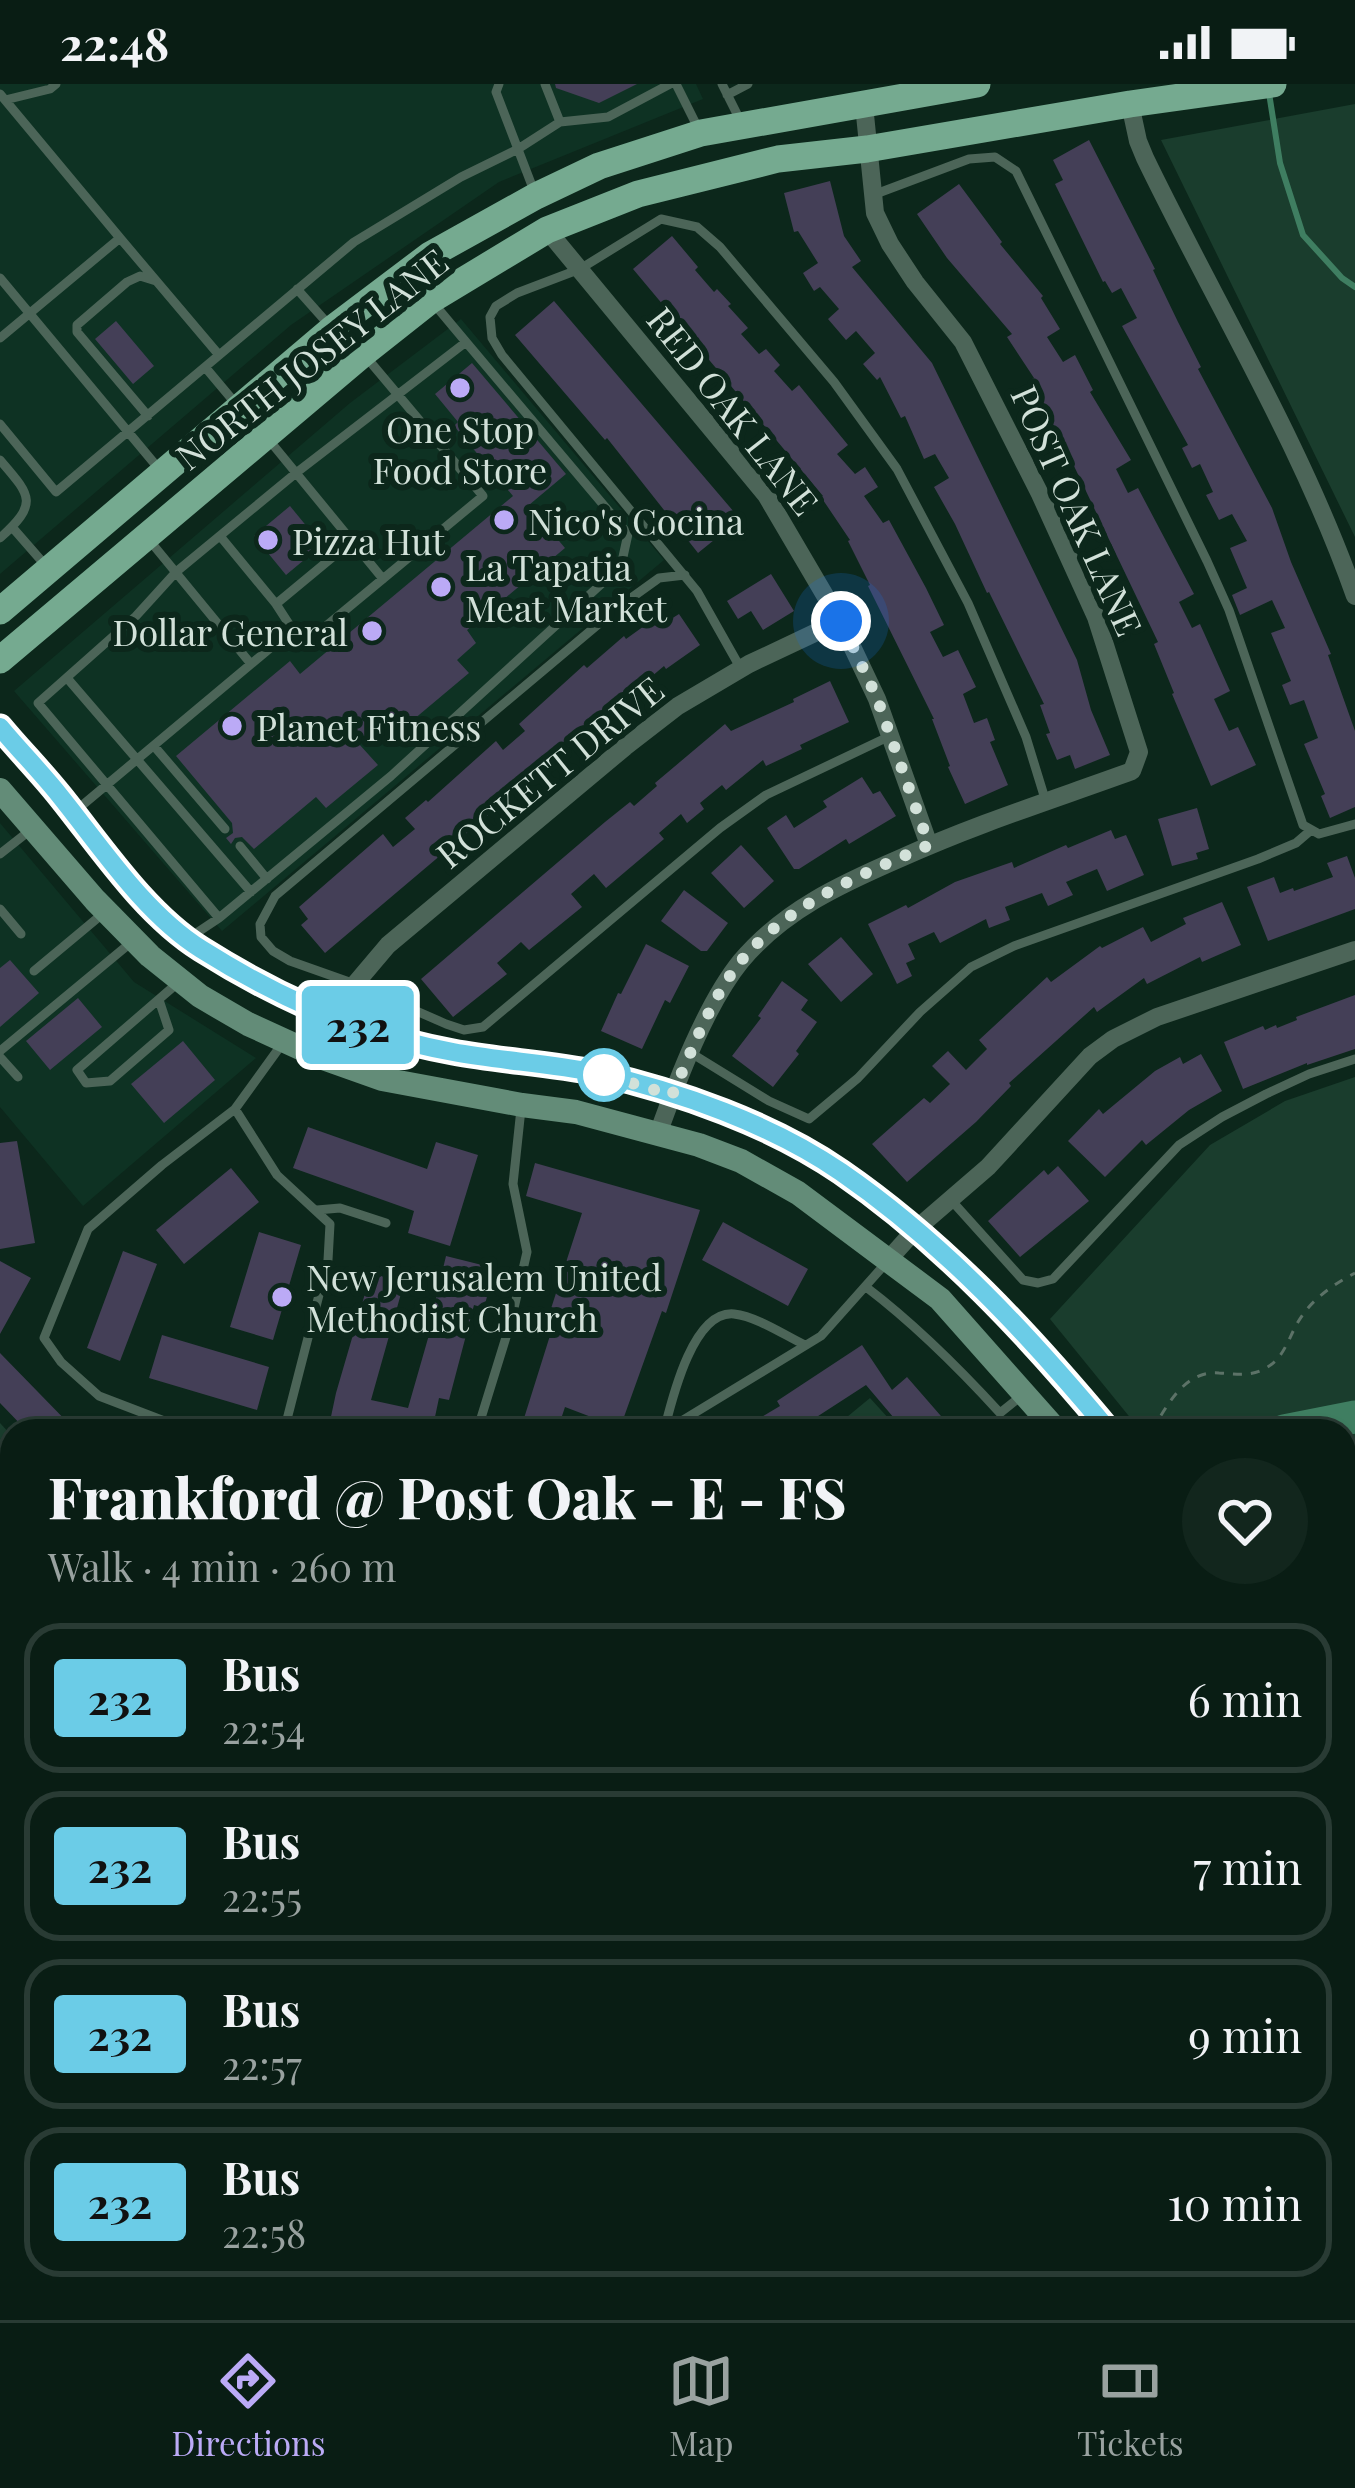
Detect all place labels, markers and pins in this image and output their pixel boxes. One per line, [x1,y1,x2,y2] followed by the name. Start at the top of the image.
[447,375,473,401] marker: One Stop Food Store
[373,404,547,493] place label: One Stop Food Store
[528,496,744,544] place label: Nico's Cocina
[491,507,517,533] marker: Nico's Cocina
[292,516,446,564] place label: Pizza Hut
[255,527,281,553] marker: Pizza Hut
[465,542,668,631] place label: La Tapatia Meat Market
[428,574,454,600] marker: La Tapatia Meat Market
[112,607,348,655] place label: Dollar General
[359,618,385,644] marker: Dollar General
[256,702,481,750] place label: Planet Fitness
[219,713,245,739] marker: Planet Fitness
[579,1050,629,1100] unlabelled marker
[306,1252,662,1341] place label: New Jerusalem United Methodist Church
[269,1284,295,1310] marker: New Jerusalem United Methodist Church

